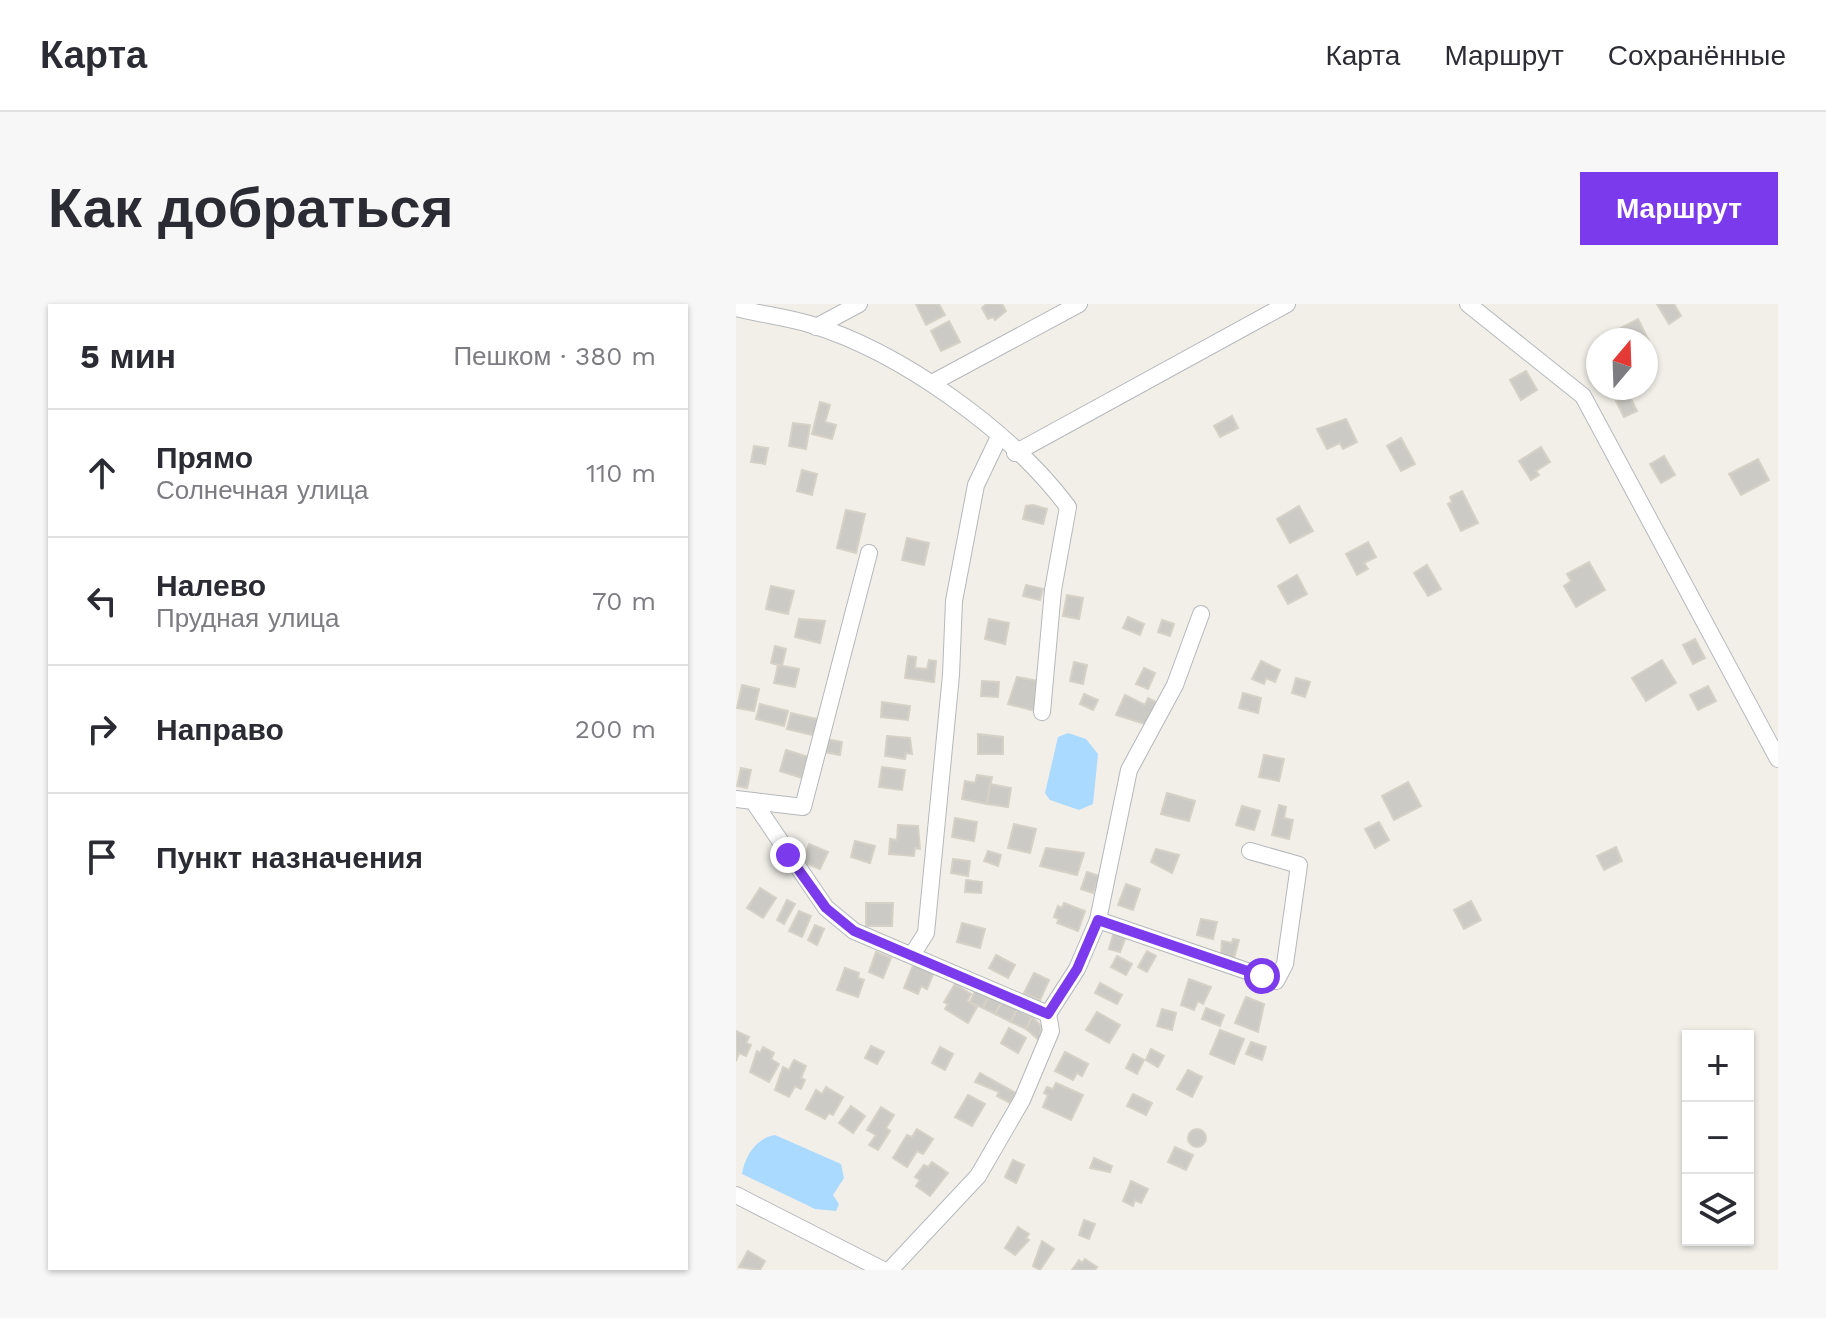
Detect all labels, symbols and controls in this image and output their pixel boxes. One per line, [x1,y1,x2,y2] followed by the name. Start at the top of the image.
[40,33,147,77] text: Карта
[1325,39,1400,72] text: Карта
[1444,39,1564,72] text: Маршрут
[1608,39,1786,72] text: Сохранённые
[1580,172,1778,245] button: Маршрут
[48,175,453,241] text: Как добраться
[1586,328,1658,400] north arrow
[80,336,176,376] text: 5 мин
[453,341,656,371] text: Пешком · 380 m
[156,440,253,475] text: Прямо
[80,451,124,495] icon: ahead
[586,458,656,488] text: 110 m
[156,475,369,505] text: Солнечная улица
[156,568,266,603] text: Налево
[80,579,124,623] icon: left
[592,586,656,616] text: 70 m
[156,603,339,633] text: Прудная улица
[80,707,124,751] icon: right
[156,712,284,747] text: Направо
[575,714,656,744] text: 200 m
[80,835,124,879] icon: arrive
[770,837,806,873] route end
[156,840,423,875] text: Пункт назначения
[1244,958,1280,994] route start
[1682,1030,1754,1246] map controls
[1682,1030,1754,1102] button: +
[1682,1102,1754,1174] button: −
[1682,1174,1754,1246] button: layers

